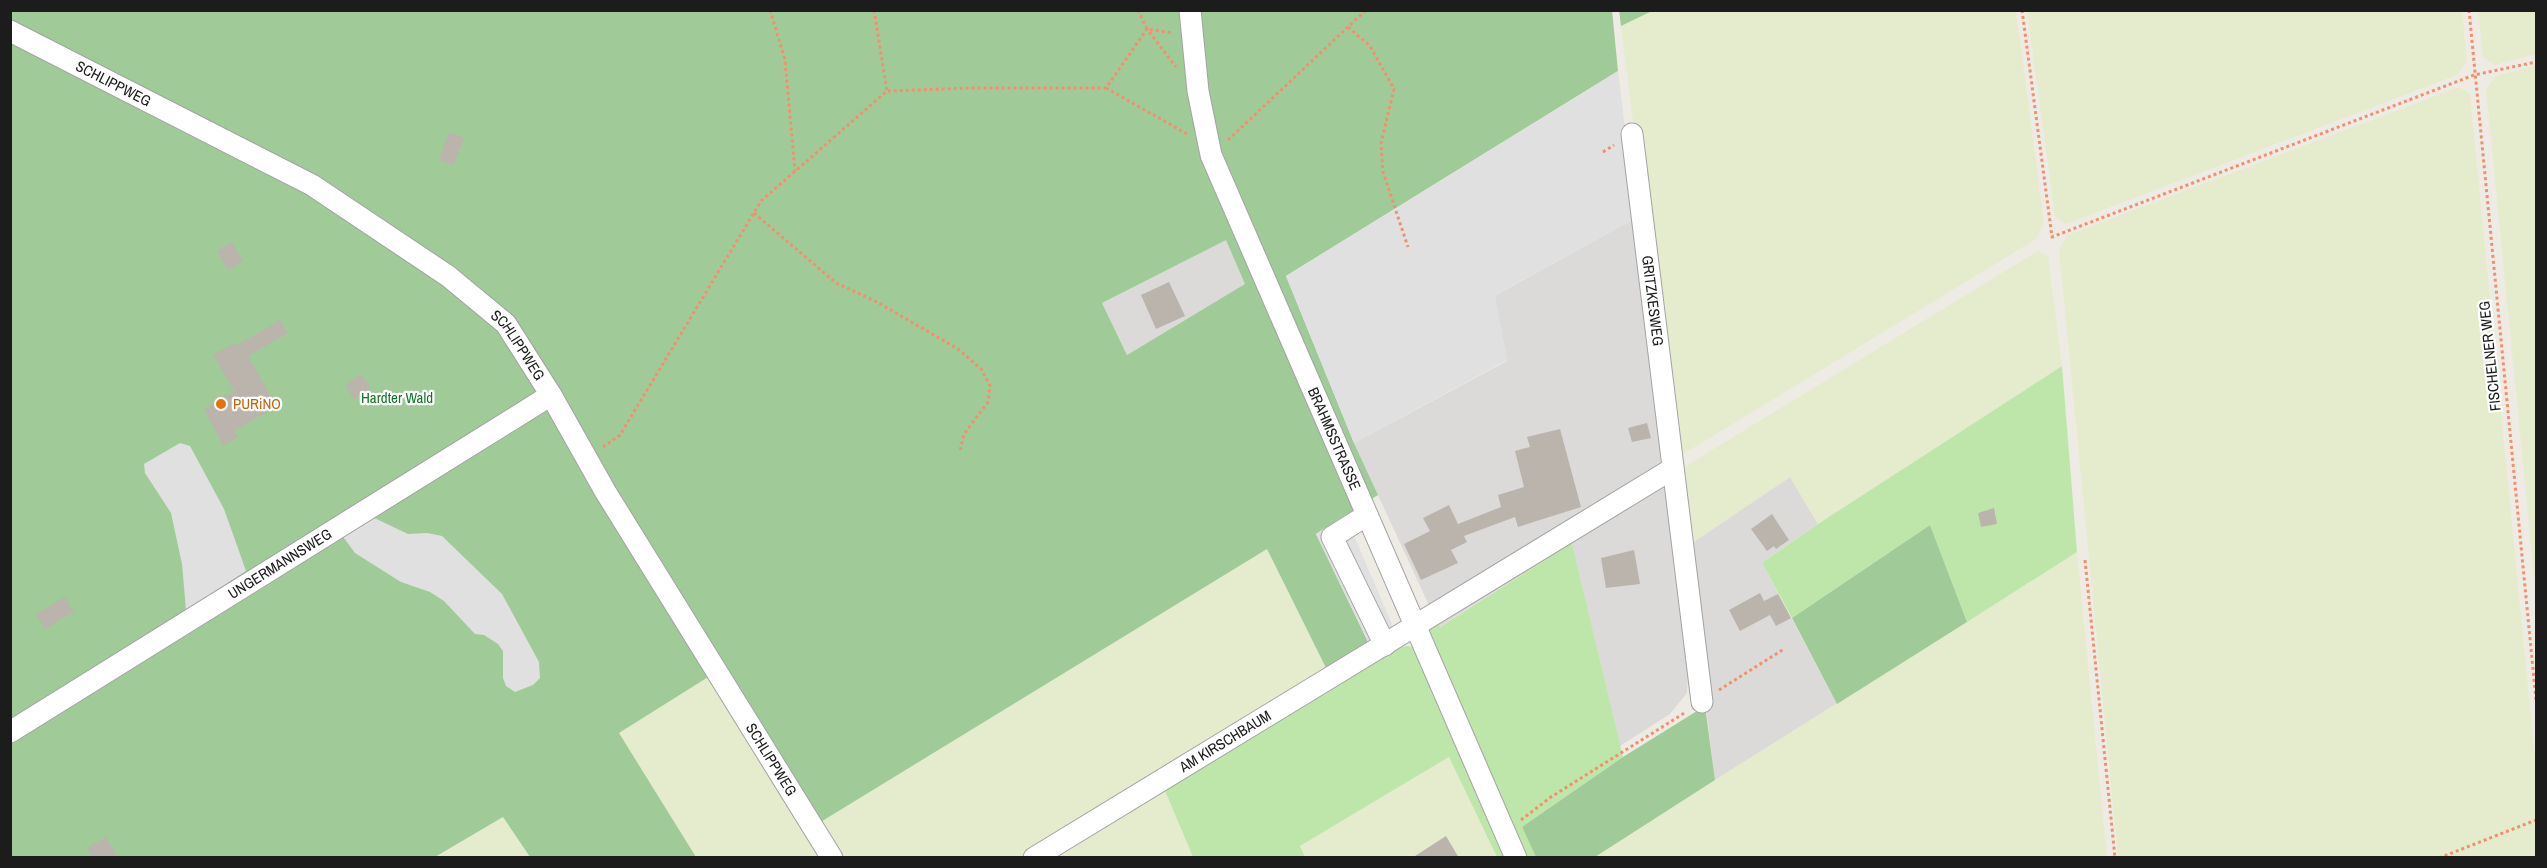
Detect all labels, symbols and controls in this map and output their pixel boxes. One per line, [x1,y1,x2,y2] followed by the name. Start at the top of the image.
[72,55,155,111] street label: SCHLIPPWEG
[1637,254,1669,347] street label: GRITZKESWEG
[2473,300,2506,412] street label: FISCHELNER WEG
[487,305,550,384] street label: SCHLIPPWEG
[1303,384,1366,493] street label: BRAHMSSTRASSE
[361,387,433,408] park label: Hardter Wald
[233,393,281,414] place label: PURiNO
[214,397,228,411] marker: PURiNO
[224,523,335,604] street label: UNGERMANNSWEG
[1174,705,1275,778] street label: AM KIRSCHBAUM
[741,719,802,800] street label: SCHLIPPWEG

